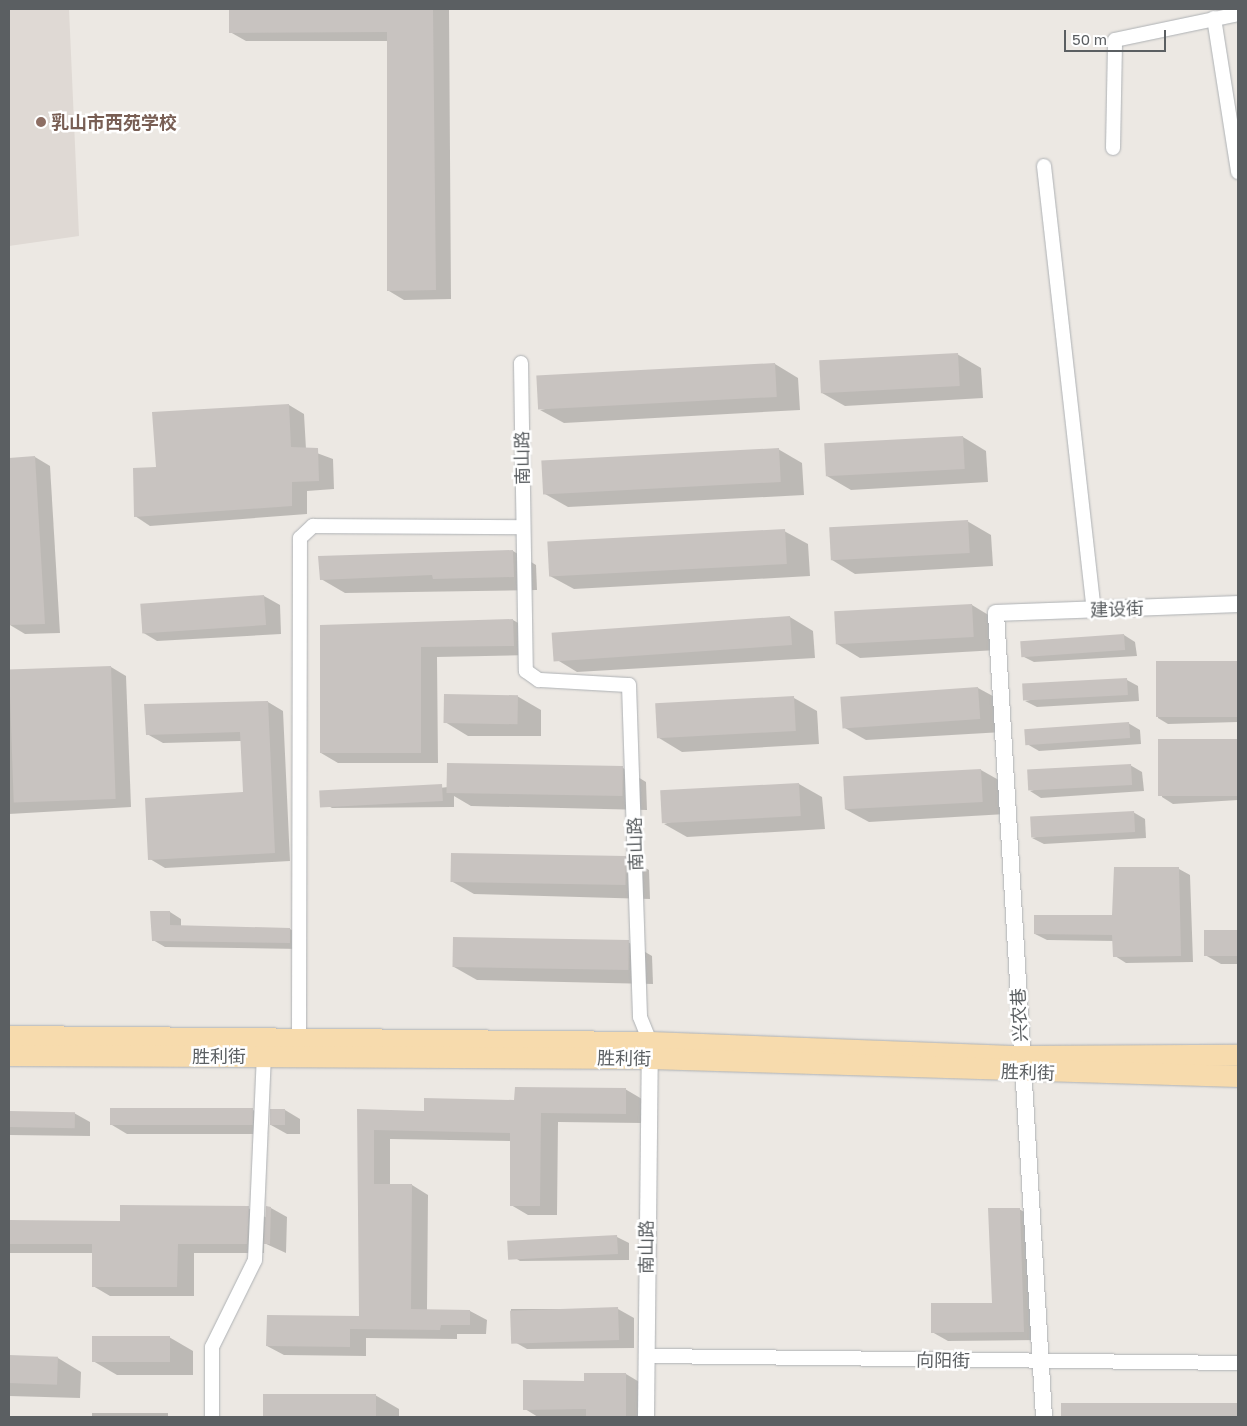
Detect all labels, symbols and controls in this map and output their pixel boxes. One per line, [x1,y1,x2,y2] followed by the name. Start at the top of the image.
[1067,20,1170,52] scale bar
[1072,30,1107,48] text: 50 m
[51,111,177,133] place label: 乳山市西苑学校
[35,116,47,128] marker: 乳山市西苑学校
[511,431,533,485] street label: 南山路
[1090,597,1144,621] street label: 建设街
[623,817,647,871] street label: 南山路
[1007,987,1031,1043] street label: 兴农巷
[192,1045,246,1067] street label: 胜利街
[597,1047,651,1069] street label: 胜利街
[1001,1060,1055,1084] street label: 胜利街
[635,1220,657,1274] street label: 南山路
[916,1349,970,1371] street label: 向阳街

